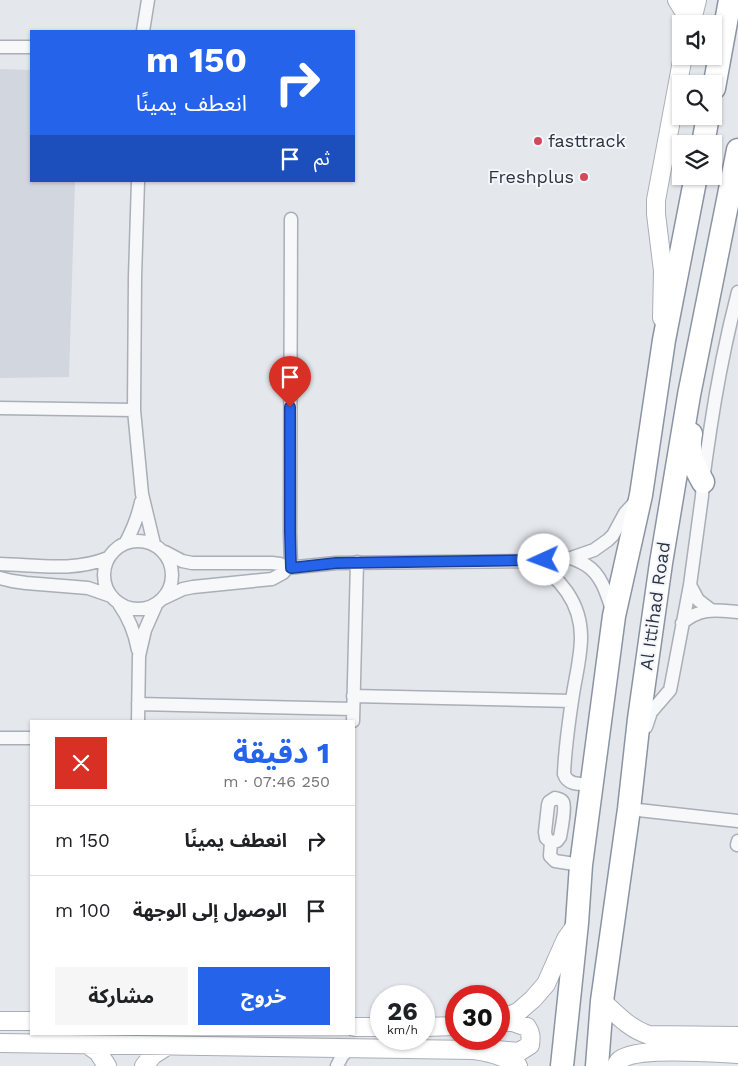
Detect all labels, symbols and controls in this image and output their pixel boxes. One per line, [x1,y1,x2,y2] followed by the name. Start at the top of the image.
[672,15,722,185] map controls
[672,15,722,65] button: sound
[146,39,247,81] text: 150 m
[265,50,330,115] icon: right
[672,75,722,125] button: search
[136,91,247,116] text: انعطف يمينًا
[548,130,626,151] place label: fasttrack
[532,135,544,147] marker: fasttrack
[672,135,722,185] button: layers
[276,145,304,173] icon: arrive
[314,147,330,170] text: ثم
[488,166,574,187] place label: Freshplus
[578,171,590,183] marker: Freshplus
[269,356,311,407] pin
[276,363,304,391] icon: arrive
[517,533,569,585] position arrow
[635,540,674,672] street label: Al Ittihad Road
[233,735,330,770] text: 1 دقيقة
[55,737,107,789] button: close
[223,772,330,791] text: 250 m · 07:46
[302,827,330,855] icon: right
[55,829,110,852] text: 150 m
[184,829,287,852] text: انعطف يمينًا
[302,897,330,925] icon: arrive
[55,899,111,922] text: 100 m
[133,899,287,922] text: الوصول إلى الوجهة
[55,967,188,1025] button: مشاركة
[198,967,330,1025] button: خروج
[445,985,510,1050] speed limit sign: 30
[387,997,418,1026] text: 26
[387,1023,418,1037] text: km/h

